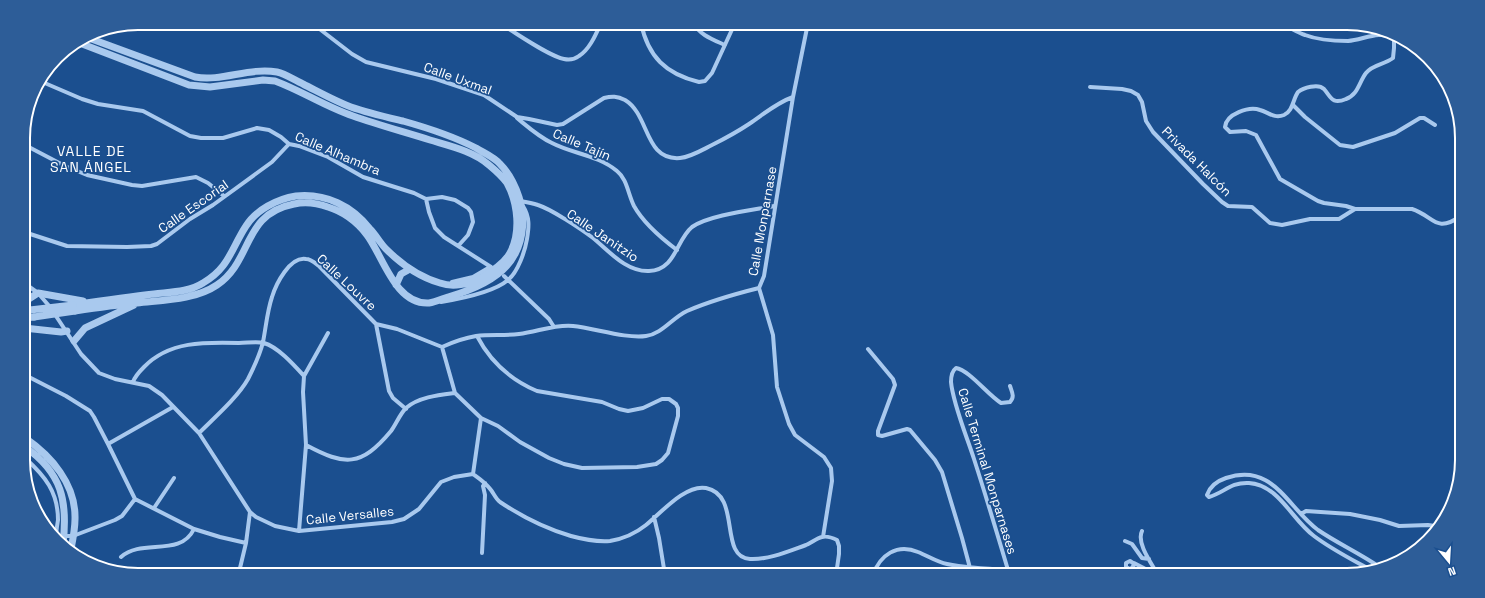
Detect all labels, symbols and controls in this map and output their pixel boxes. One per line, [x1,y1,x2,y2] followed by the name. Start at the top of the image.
[421,58,494,99] street label: Calle Uxmal
[1158,123,1235,200] street label: Privada Halcón
[550,125,613,164] street label: Calle Tajín
[292,128,384,179] street label: Calle Alhambra
[50,142,132,176] district label: VALLE DE SAN ÁNGEL
[744,165,781,277] street label: Calle Monparnase
[155,176,232,237] street label: Calle Escorial
[563,205,642,266] street label: Calle Janitzio
[313,250,380,314] street label: Calle Louvre
[954,386,1021,556] street label: Calle Terminal Monparnases
[305,502,395,529] street label: Calle Versalles
[1429,542,1469,582] north arrow
[1446,564,1458,579] text: N

